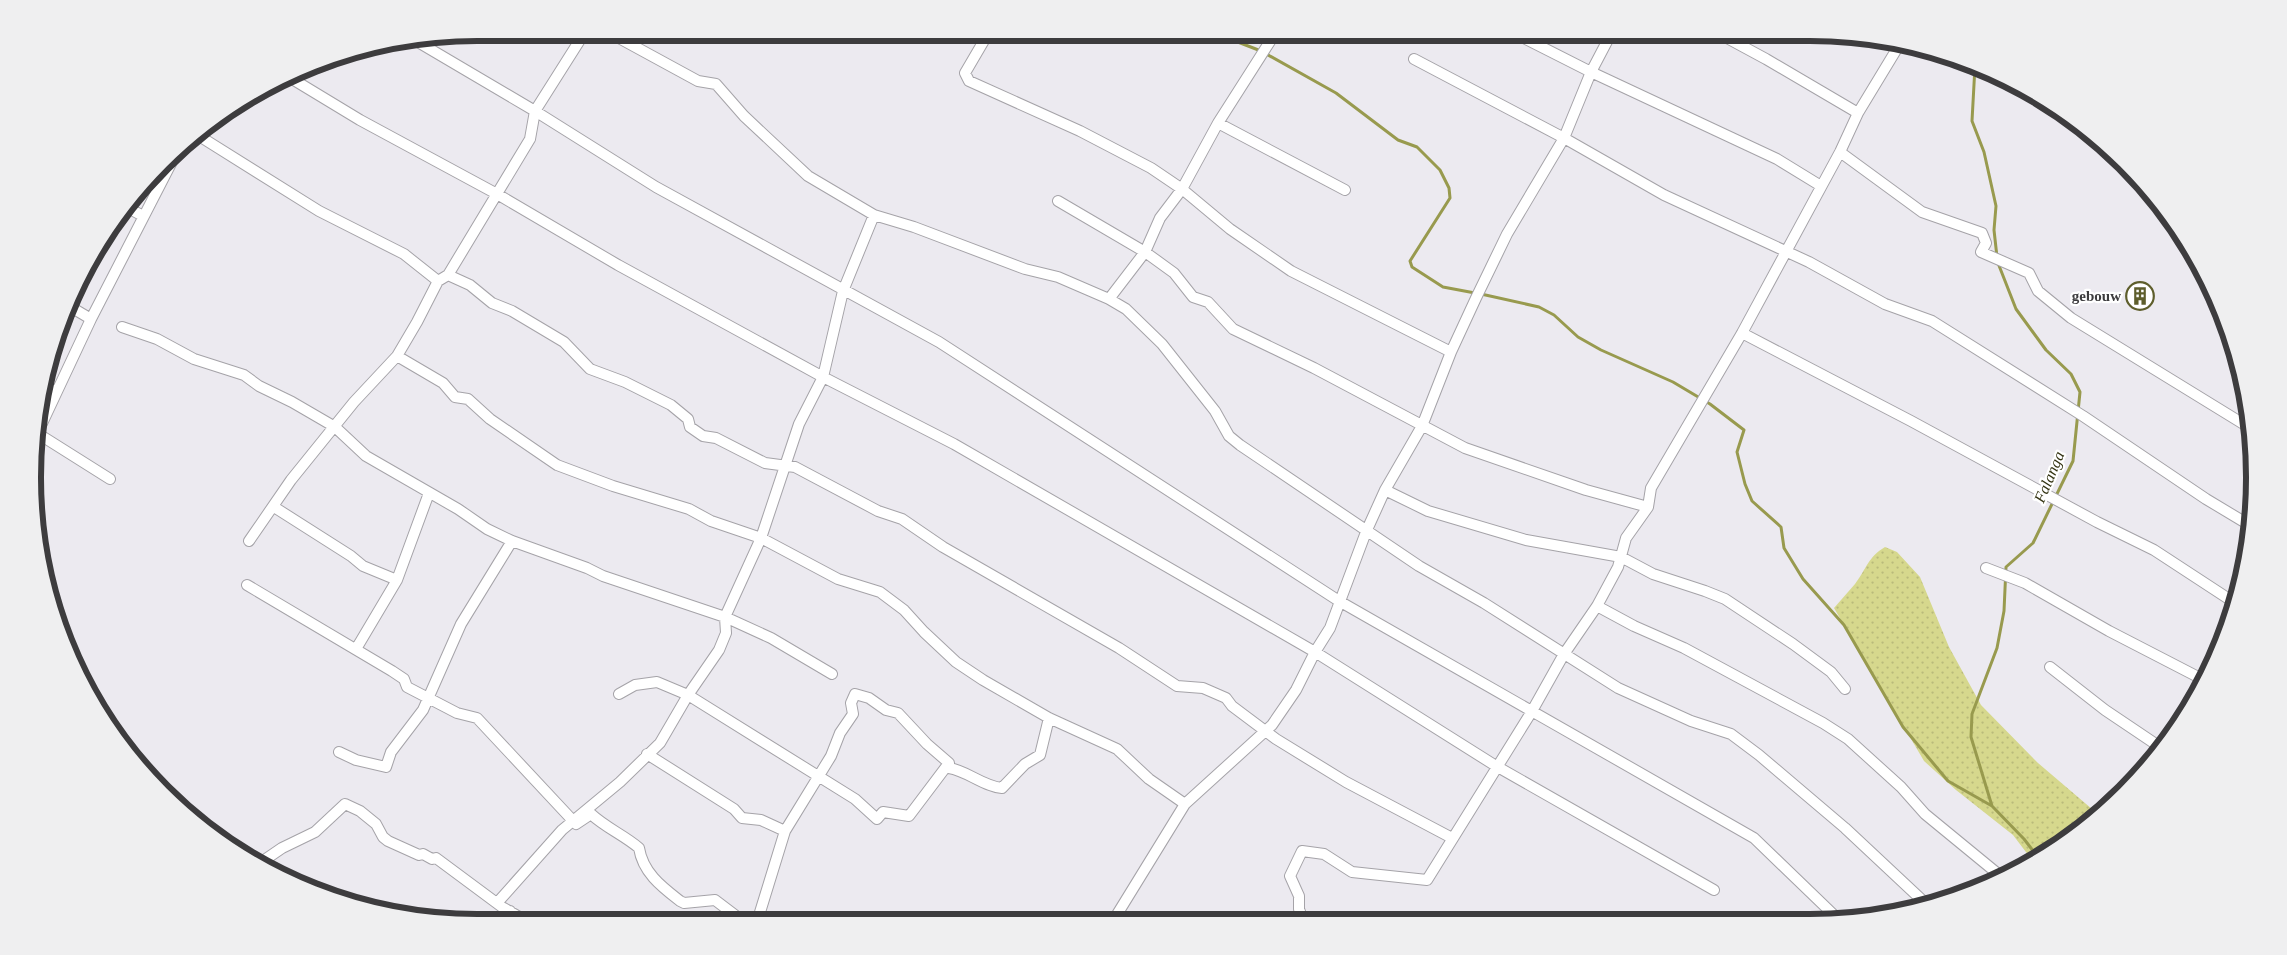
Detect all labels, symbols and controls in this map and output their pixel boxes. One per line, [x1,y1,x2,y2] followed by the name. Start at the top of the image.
[2125,281,2155,311] building icon: gebouw
[2072,288,2121,304] place label: gebouw
[2030,449,2068,507] water label: Falanga

